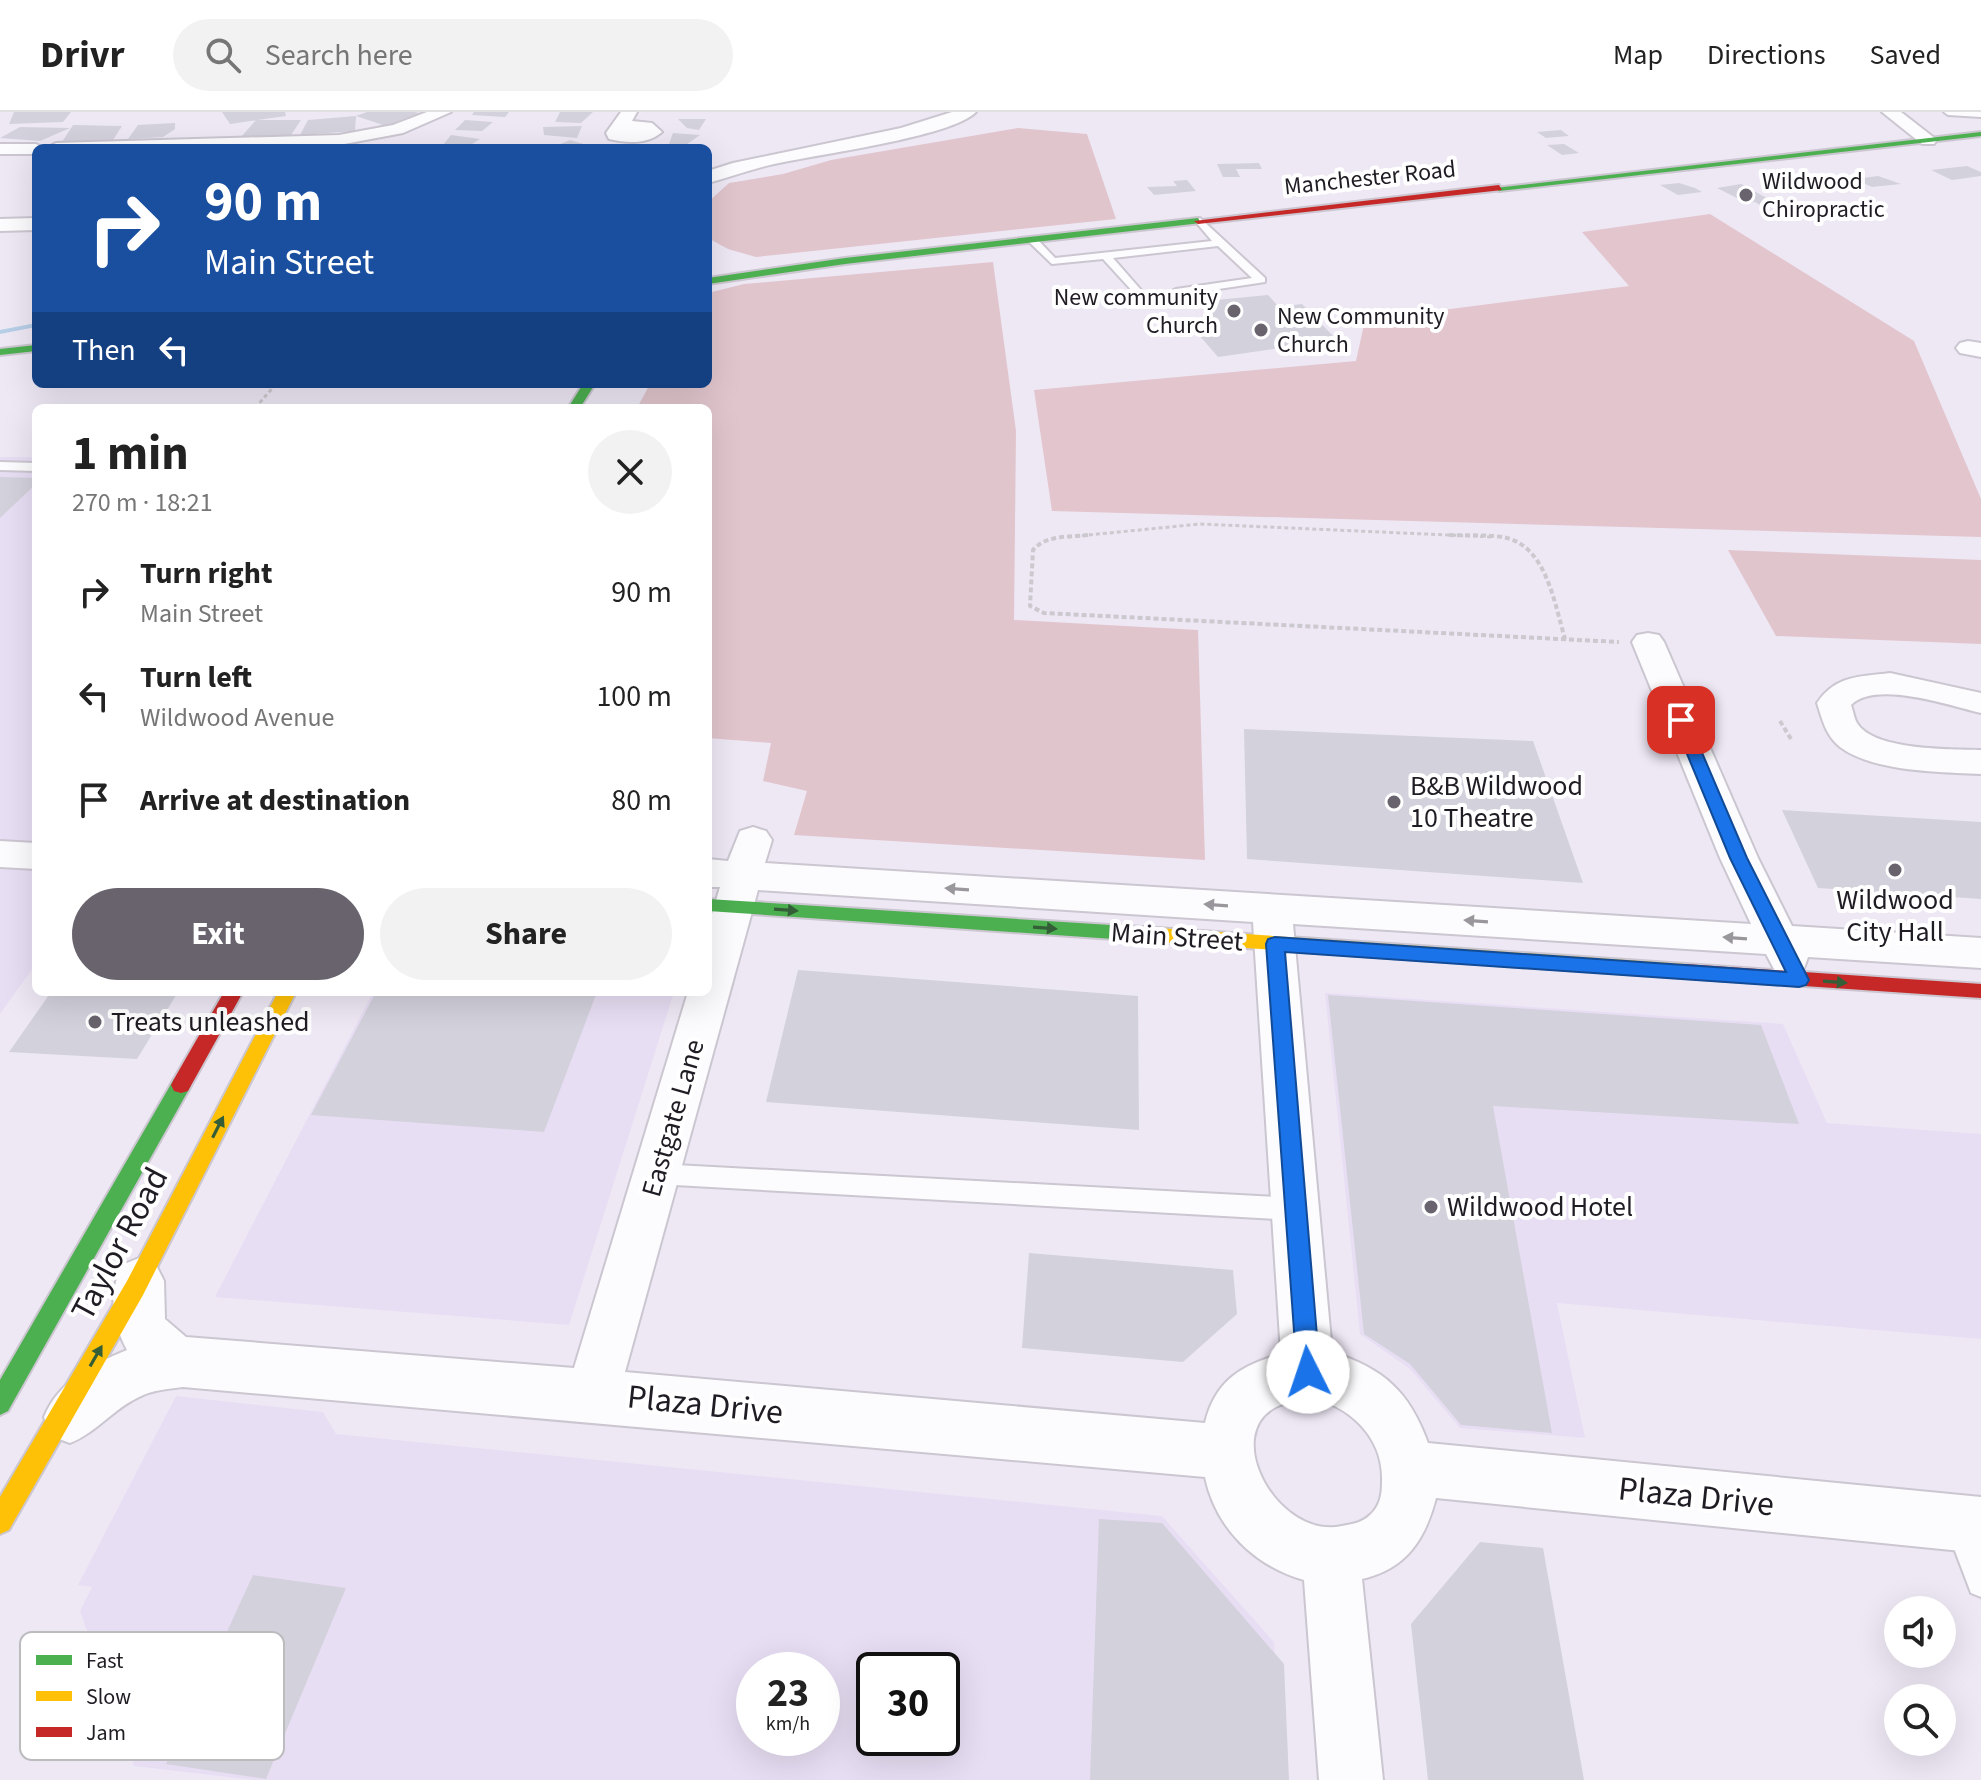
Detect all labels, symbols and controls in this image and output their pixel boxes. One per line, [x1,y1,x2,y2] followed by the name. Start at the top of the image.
[173,19,733,91] search box
[40,28,125,82] text: Drivr
[201,33,245,77] icon: search
[265,34,413,77] text: Search here
[1613,35,1663,75] text: Map
[1707,35,1826,75] text: Directions
[1870,35,1941,75] text: Saved
[1282,152,1458,204] street label: Manchester Road
[204,163,322,242] text: 90 m
[1762,164,1885,227] place label: Wildwood Chiropractic
[72,176,176,280] icon: right
[1737,186,1755,204] marker: Wildwood Chiropractic
[204,237,374,288] text: Main Street
[1054,280,1218,343] place label: New community Church
[1277,299,1445,362] place label: New Community Church
[1225,302,1243,320] marker: New community Church
[1252,321,1270,339] marker: New Community Church
[152,328,196,372] icon: left
[72,329,136,372] text: Then
[72,420,189,488] text: 1 min
[588,430,672,514] button: close
[72,484,213,521] text: 270 m · 18:21
[140,552,272,595] text: Turn right
[72,570,116,614] icon: right
[611,571,672,614] text: 90 m
[140,595,263,632] text: Main Street
[140,656,252,699] text: Turn left
[72,674,116,718] icon: left
[596,675,672,718] text: 100 m
[1647,686,1715,754] pin
[1659,698,1703,742] icon: arrive
[140,699,334,736] text: Wildwood Avenue
[1410,766,1583,838] place label: B&B Wildwood 10 Theatre
[72,778,116,822] icon: arrive
[140,779,410,822] text: Arrive at destination
[611,779,672,822] text: 80 m
[1385,793,1403,811] marker: B&B Wildwood 10 Theatre
[1886,861,1904,879] marker: Wildwood City Hall
[1836,880,1954,952] place label: Wildwood City Hall
[944,882,969,895] one-way arrow
[72,888,364,980] button: Exit
[380,888,672,980] button: Share
[1204,898,1229,911] one-way arrow
[774,904,799,917] one-way arrow
[1110,912,1245,962] street label: Main Street
[1463,915,1488,928] one-way arrow
[1033,922,1058,935] one-way arrow
[1723,931,1748,944] one-way arrow
[1823,976,1848,989] one-way arrow
[111,1002,310,1042] place label: Treats unleashed
[86,1013,104,1031] marker: Treats unleashed
[631,1035,715,1201] street label: Eastgate Lane
[211,1116,224,1139] one-way arrow
[59,1159,181,1329] street label: Taylor Road
[1447,1187,1633,1227] place label: Wildwood Hotel
[1422,1198,1440,1216] marker: Wildwood Hotel
[1266,1330,1350,1414] position arrow
[89,1345,103,1368] one-way arrow
[625,1372,785,1438] street label: Plaza Drive
[1616,1464,1776,1530] street label: Plaza Drive
[1884,1596,1956,1756] map controls
[1884,1596,1956,1668] button: sound
[20,1632,284,1760] legend
[86,1645,124,1677] text: Fast
[856,1652,960,1756] speed limit sign: 30
[767,1665,809,1722] text: 23
[86,1681,131,1713] text: Slow
[1884,1684,1956,1756] button: search
[766,1710,810,1738] text: km/h
[86,1717,126,1749] text: Jam

